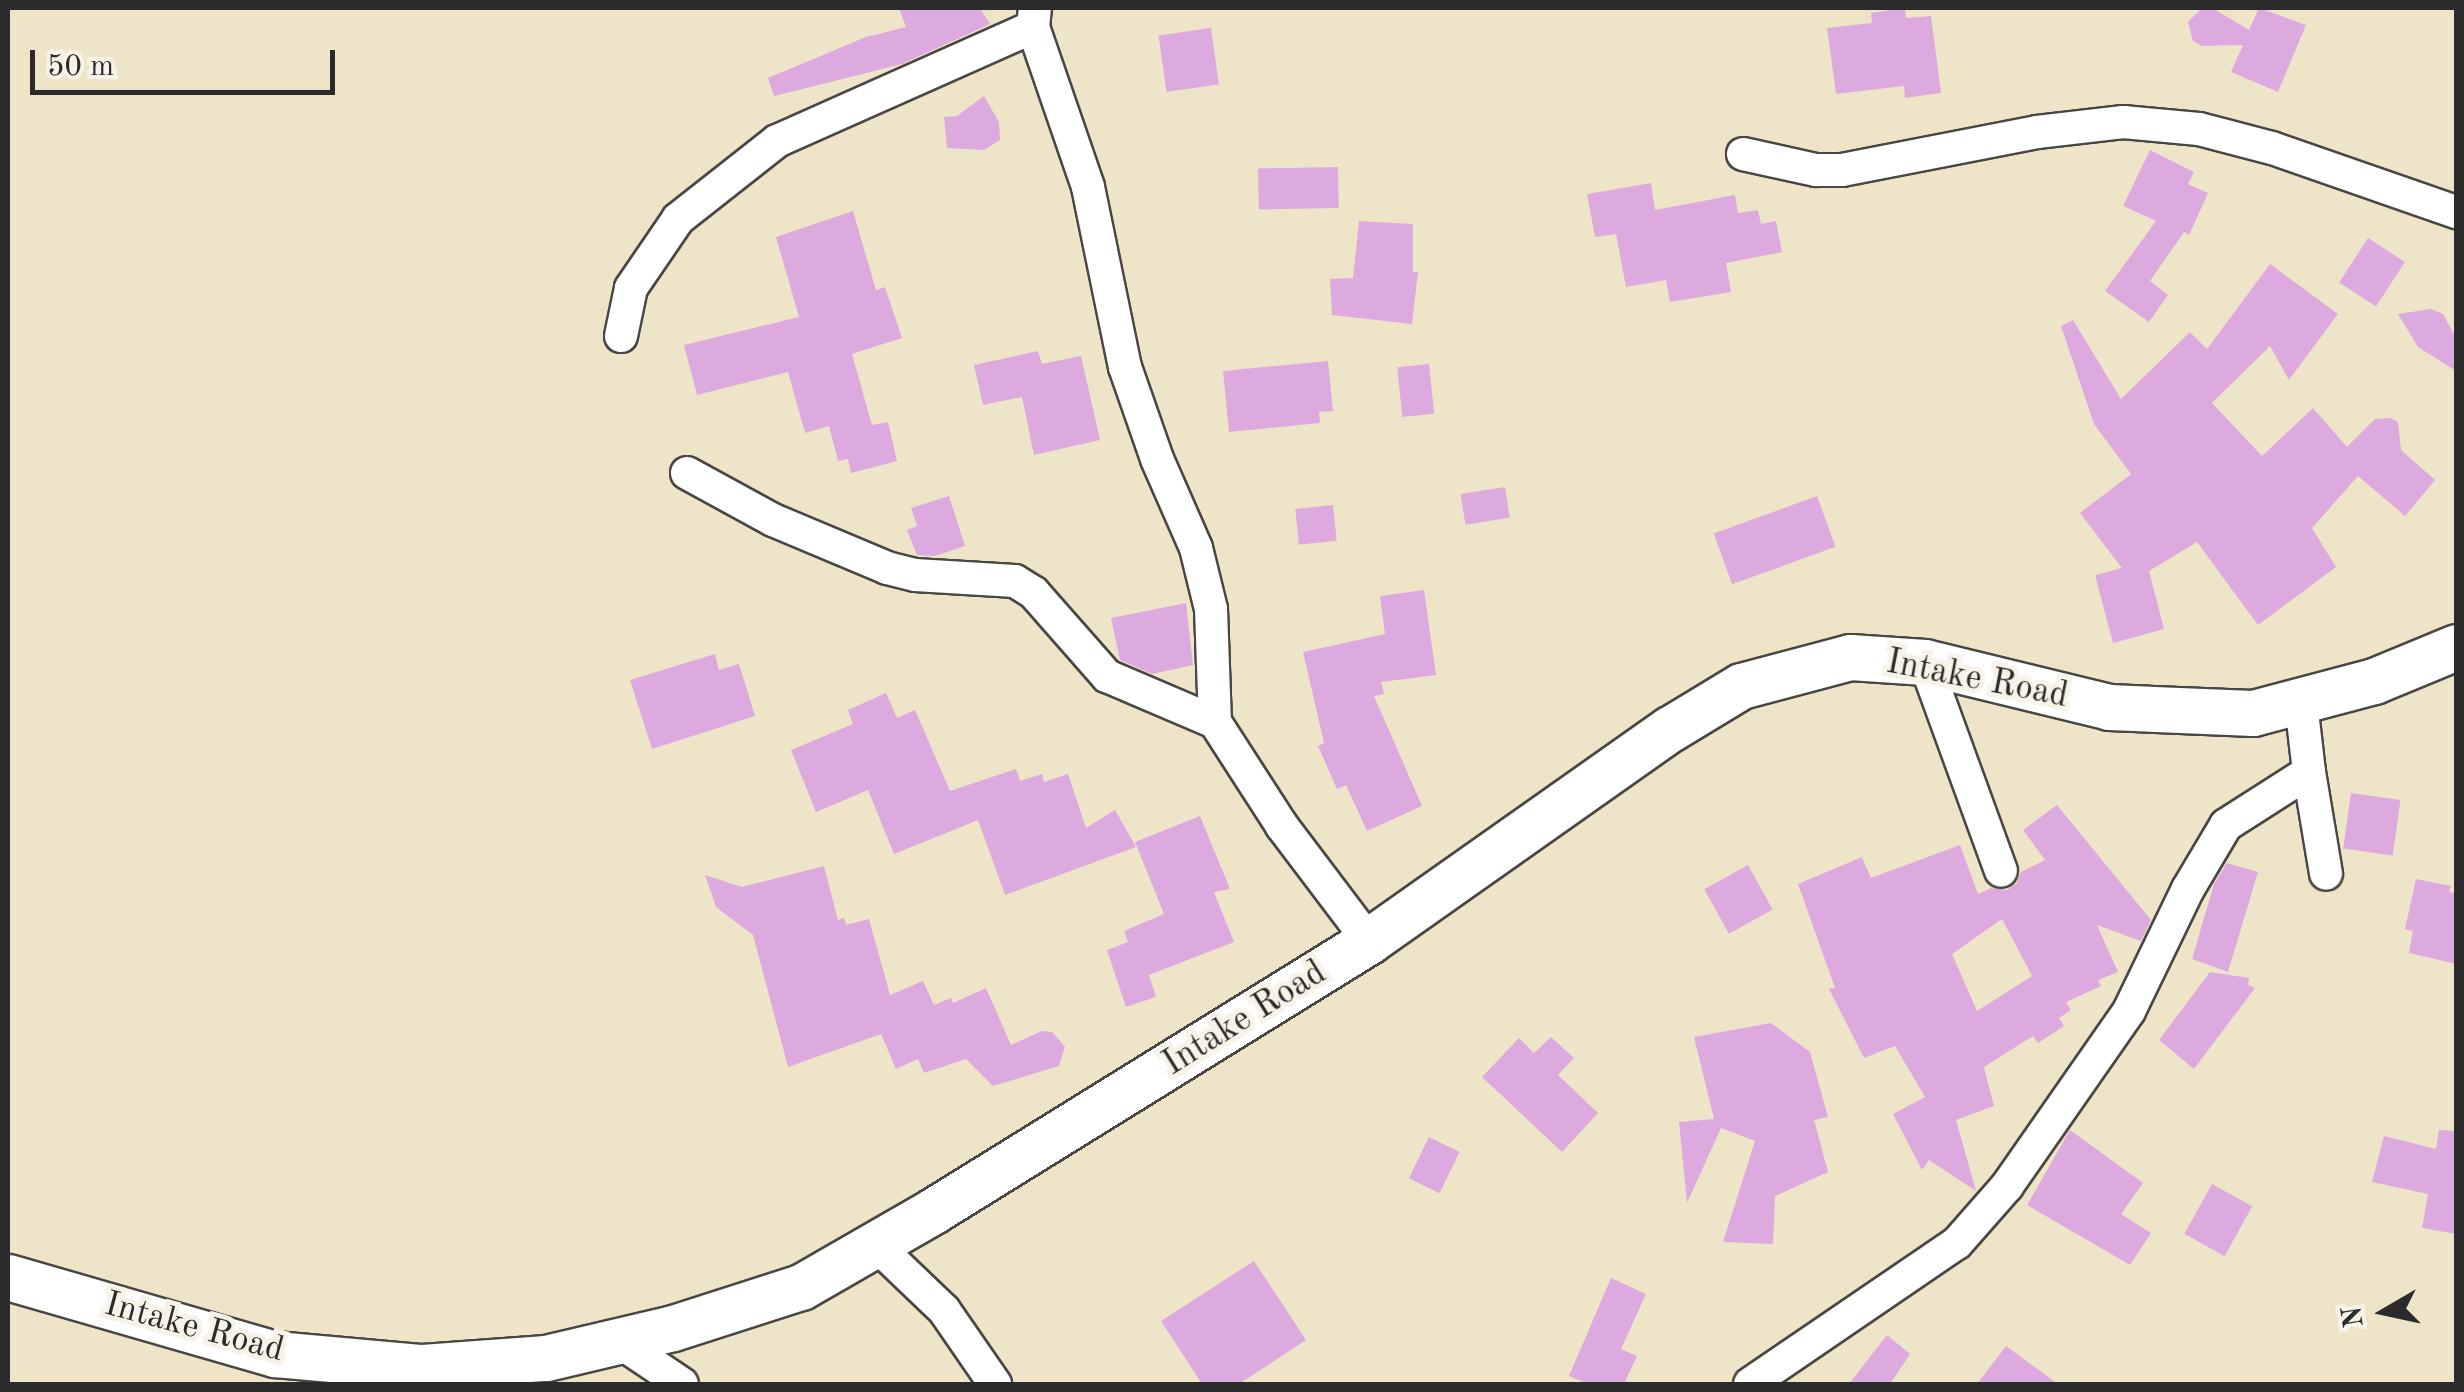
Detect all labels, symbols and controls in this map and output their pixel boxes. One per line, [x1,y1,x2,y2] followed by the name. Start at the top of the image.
[35,30,340,92] scale bar
[47,52,114,82] text: 50 m
[1883,642,2071,718] street label: Intake Road
[1156,952,1334,1086] street label: Intake Road
[2334,1262,2434,1362] north arrow
[100,1284,288,1372] street label: Intake Road
[2339,1304,2370,1329] text: N

